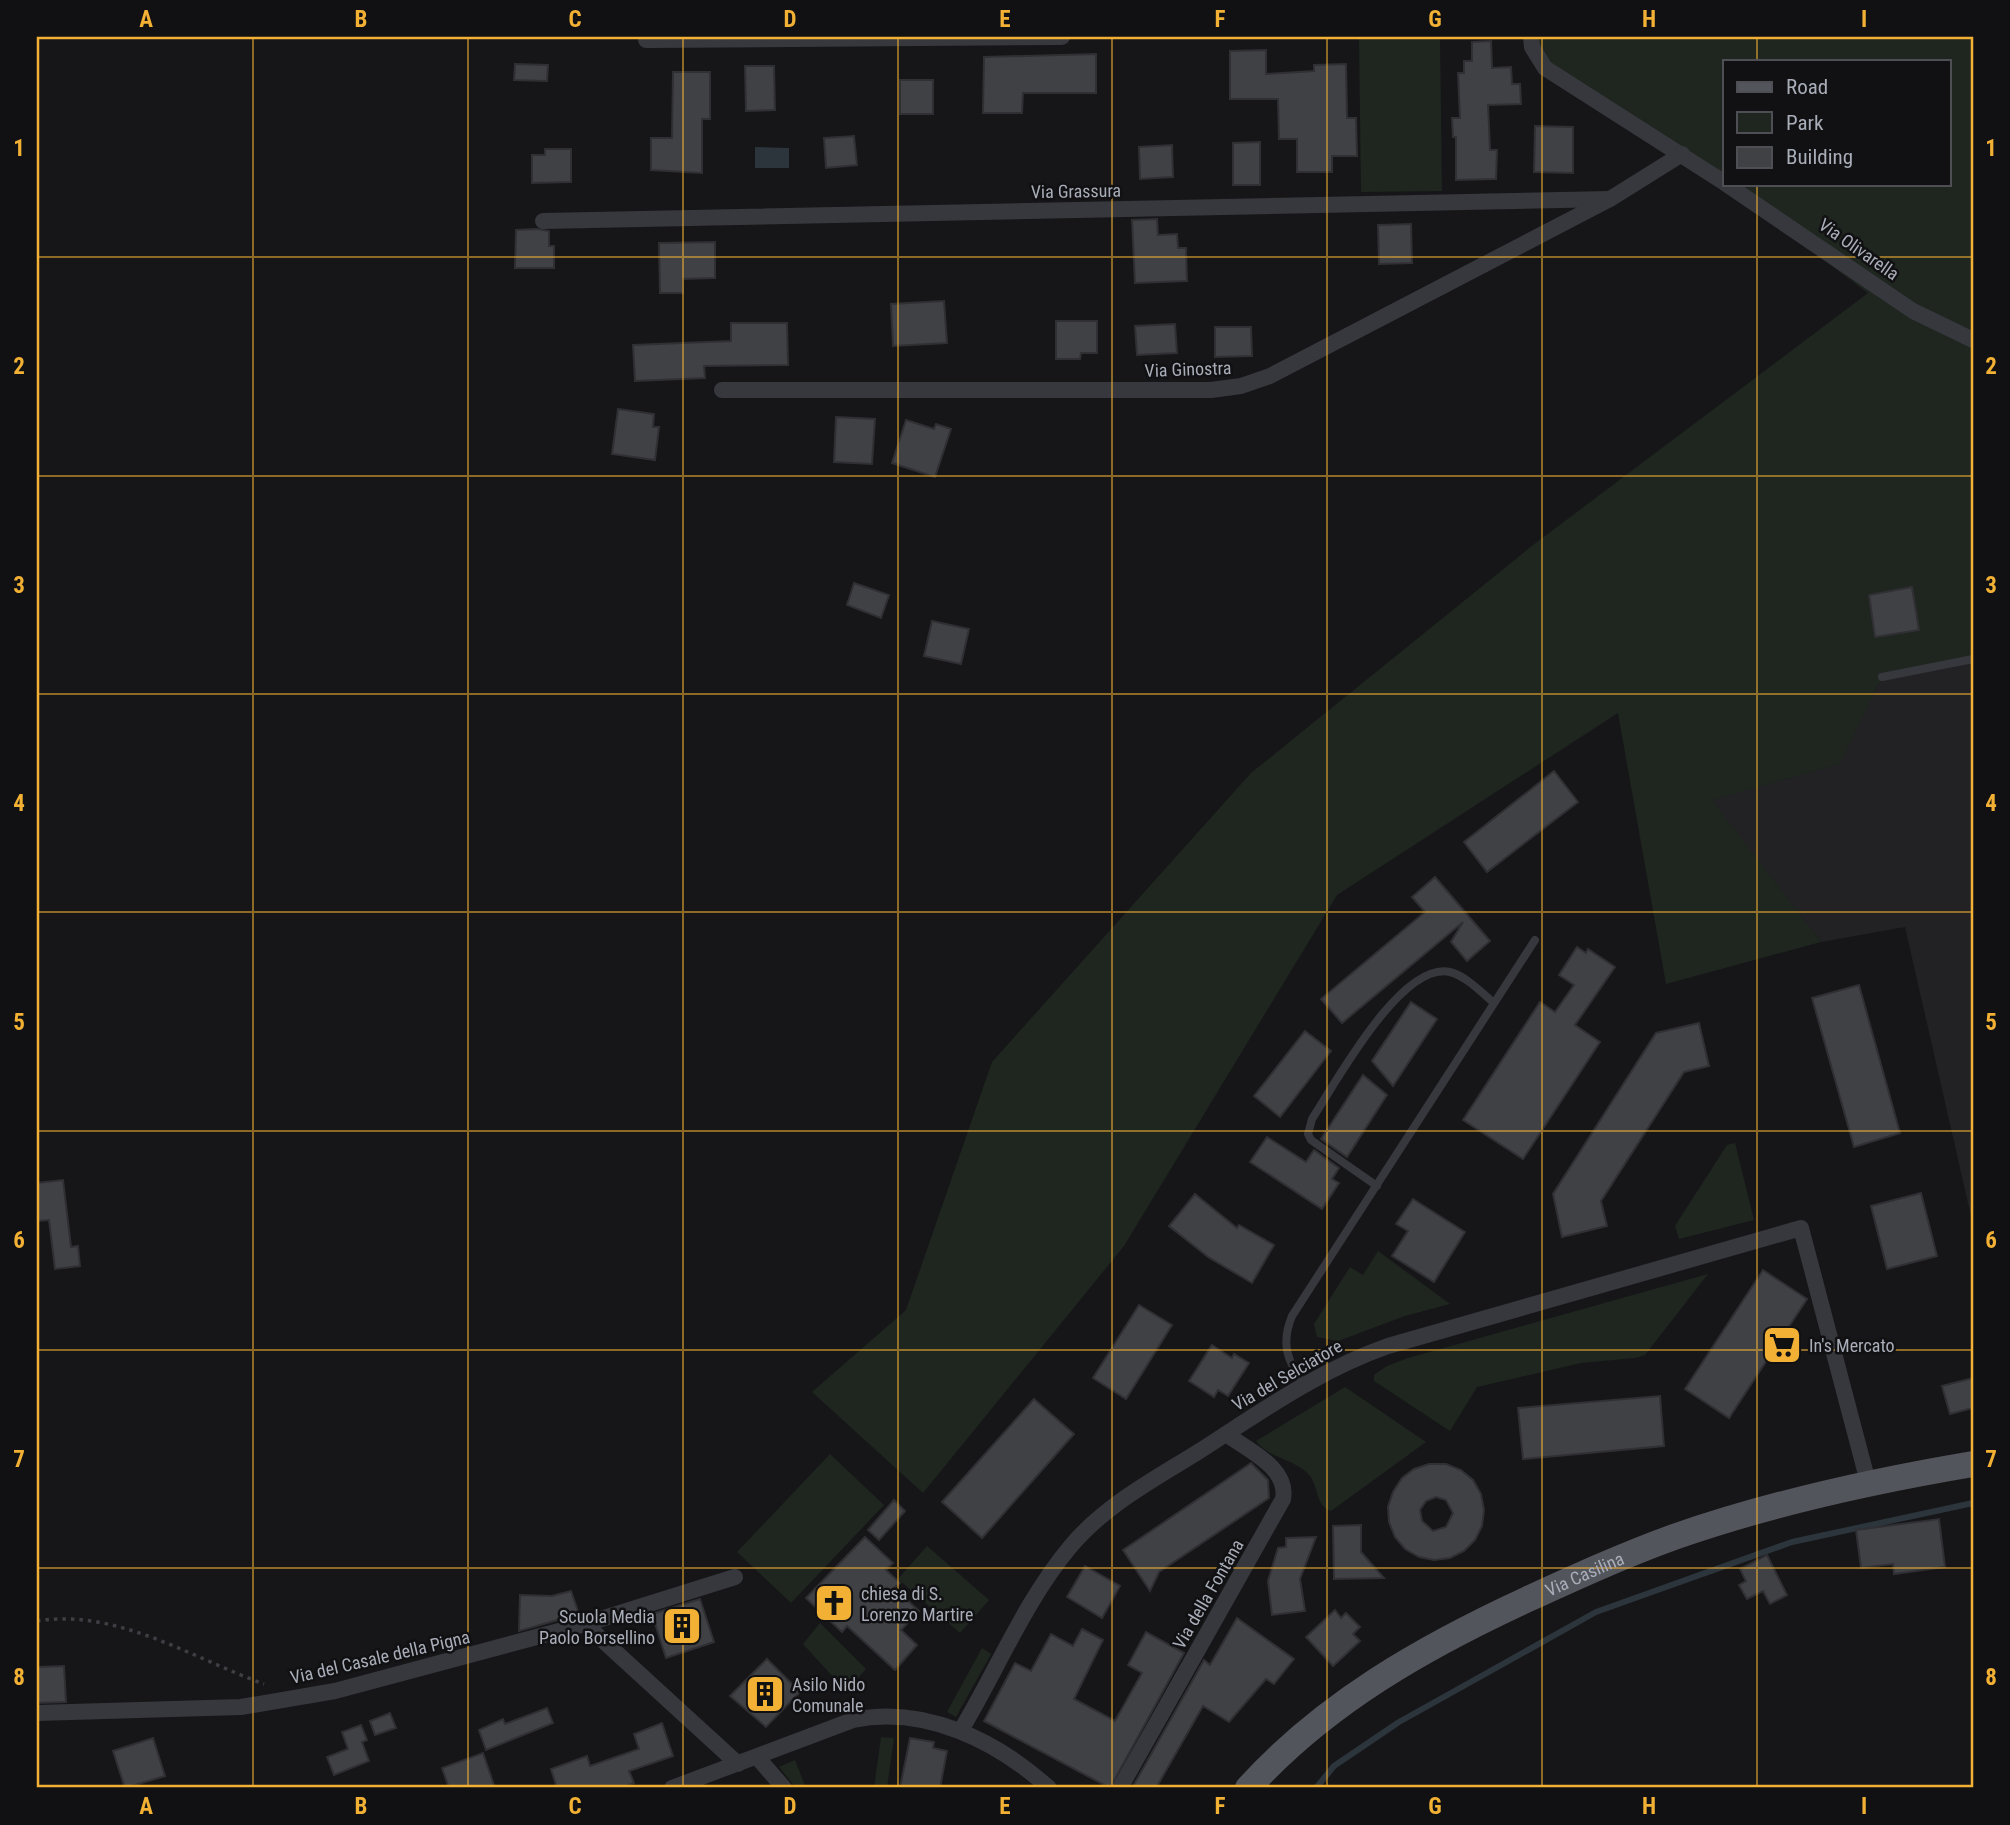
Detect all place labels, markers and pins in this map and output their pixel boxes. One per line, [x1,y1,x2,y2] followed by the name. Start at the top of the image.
[1761,1324,1803,1366] supermarket icon: In's Mercato
[1809,1335,1895,1356] place label: In's Mercato
[813,1582,855,1624] church icon: chiesa di S. Lorenzo Martire
[861,1583,973,1625] place label: chiesa di S. Lorenzo Martire
[661,1605,703,1647] building icon: Scuola Media Paolo Borsellino
[539,1606,655,1648] place label: Scuola Media Paolo Borsellino
[744,1673,786,1715] building icon: Asilo Nido Comunale
[792,1674,865,1716] place label: Asilo Nido Comunale

